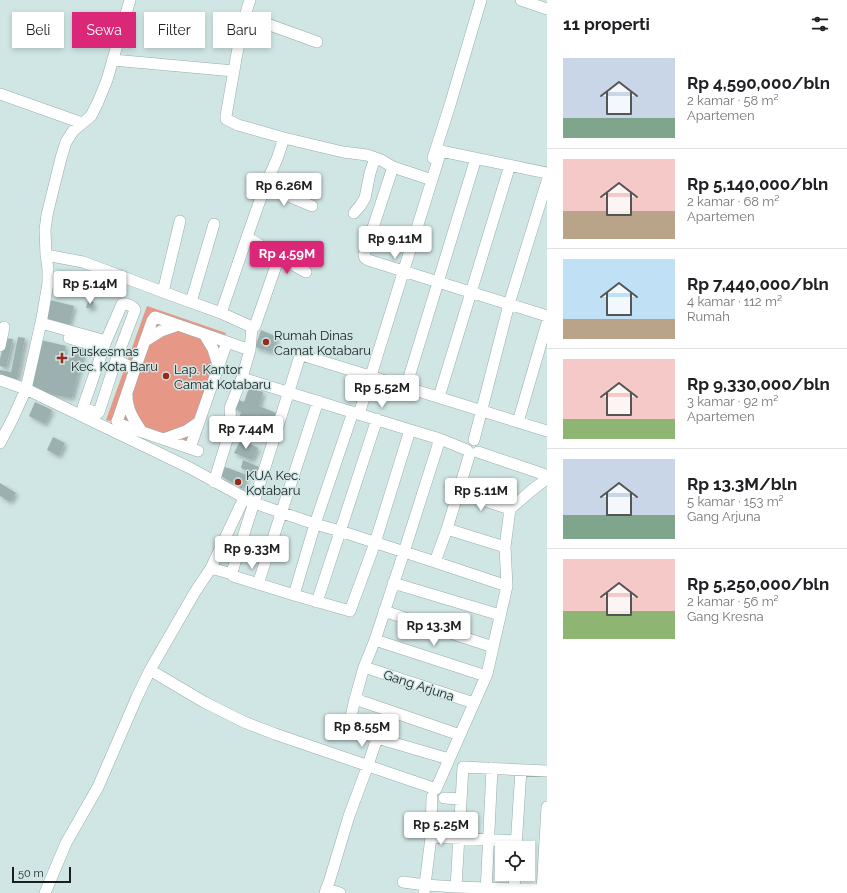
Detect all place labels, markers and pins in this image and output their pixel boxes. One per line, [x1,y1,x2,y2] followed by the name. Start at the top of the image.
[243,173,325,207] pin: Rp 6.26M
[354,226,436,260] pin: Rp 9.11M
[246,241,328,275] pin: Rp 4.59M
[49,271,131,305] pin: Rp 5.14M
[274,328,371,358] place label: Rumah Dinas Camat Kotabaru
[261,337,271,347] marker: Rumah Dinas Camat Kotabaru
[71,344,158,374] place label: Puskesmas Kec. Kota Baru
[56,352,68,364] marker: Puskesmas Kec. Kota Baru
[174,362,271,392] place label: Lap. Kantor Camat Kotabaru
[161,371,171,381] marker: Lap. Kantor Camat Kotabaru
[341,375,423,409] pin: Rp 5.52M
[205,416,287,450] pin: Rp 7.44M
[246,468,301,498] place label: KUA Kec. Kotabaru
[233,477,243,487] marker: KUA Kec. Kotabaru
[440,478,522,512] pin: Rp 5.11M
[211,536,293,570] pin: Rp 9.33M
[393,613,475,647] pin: Rp 13.3M
[321,714,403,748] pin: Rp 8.55M
[400,812,482,846] pin: Rp 5.25M

